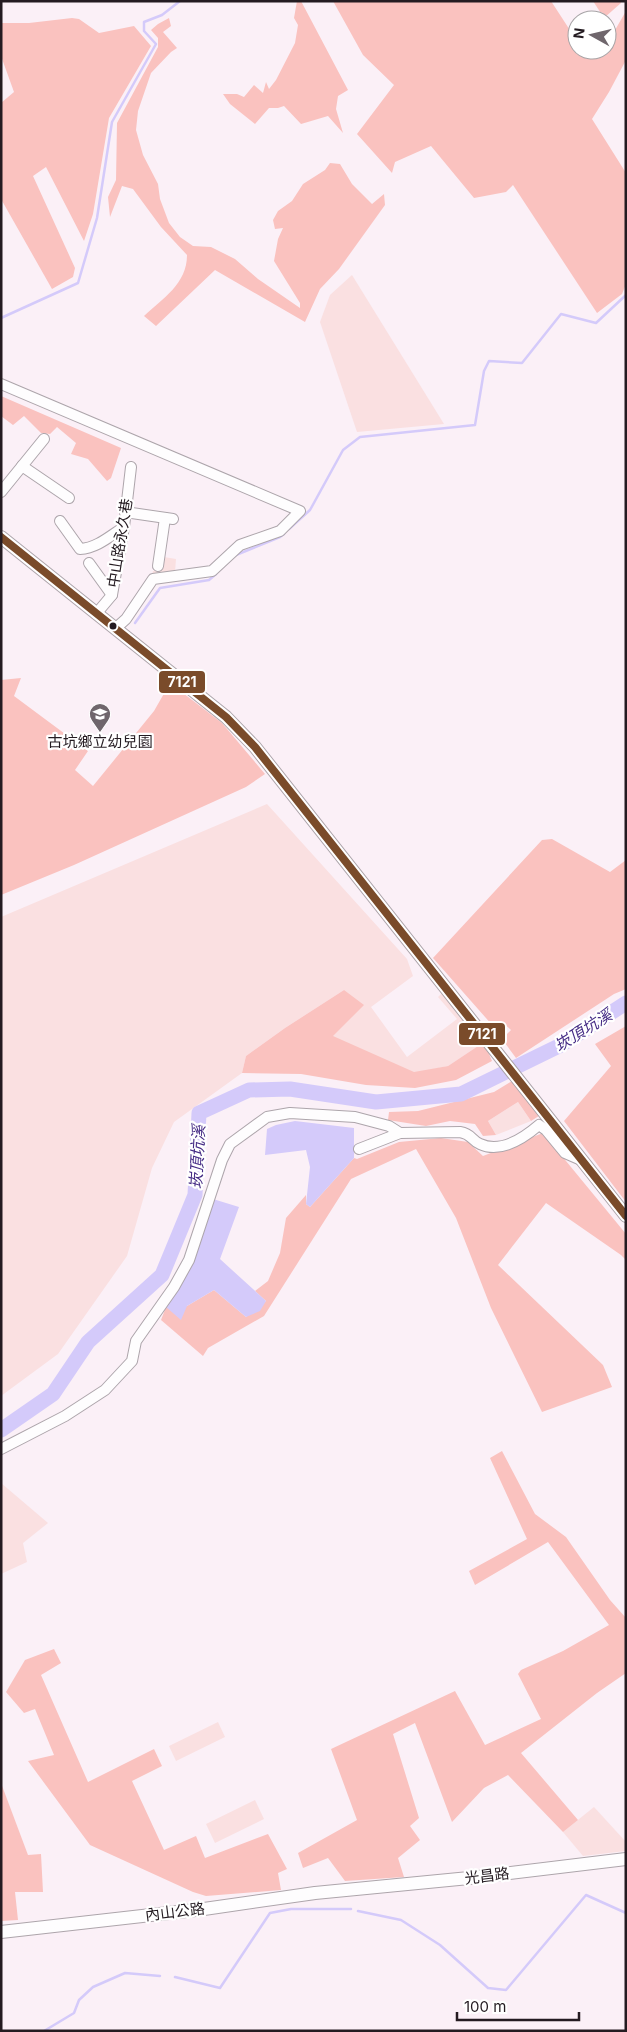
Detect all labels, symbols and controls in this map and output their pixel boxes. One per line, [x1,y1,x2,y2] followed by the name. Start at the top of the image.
[567,10,617,60] north arrow
[569,27,588,40] text: N
[103,497,136,589] street label: 中山路永久巷
[108,621,118,631] unlabelled marker
[158,670,206,694] line badge: 7121
[167,673,197,690] text: 7121
[88,702,112,733] school or university icon: 古坑鄉立幼兒園
[47,732,153,751] place label: 古坑鄉立幼兒園
[551,1004,617,1055] water label: 崁頂坑溪
[458,1022,506,1046] line badge: 7121
[467,1025,497,1042] text: 7121
[185,1123,209,1189] water label: 崁頂坑溪
[463,1863,510,1888] street label: 光昌路
[144,1898,206,1925] street label: 內山公路
[457,1990,580,2022] scale bar
[464,1997,506,2016] text: 100 m

